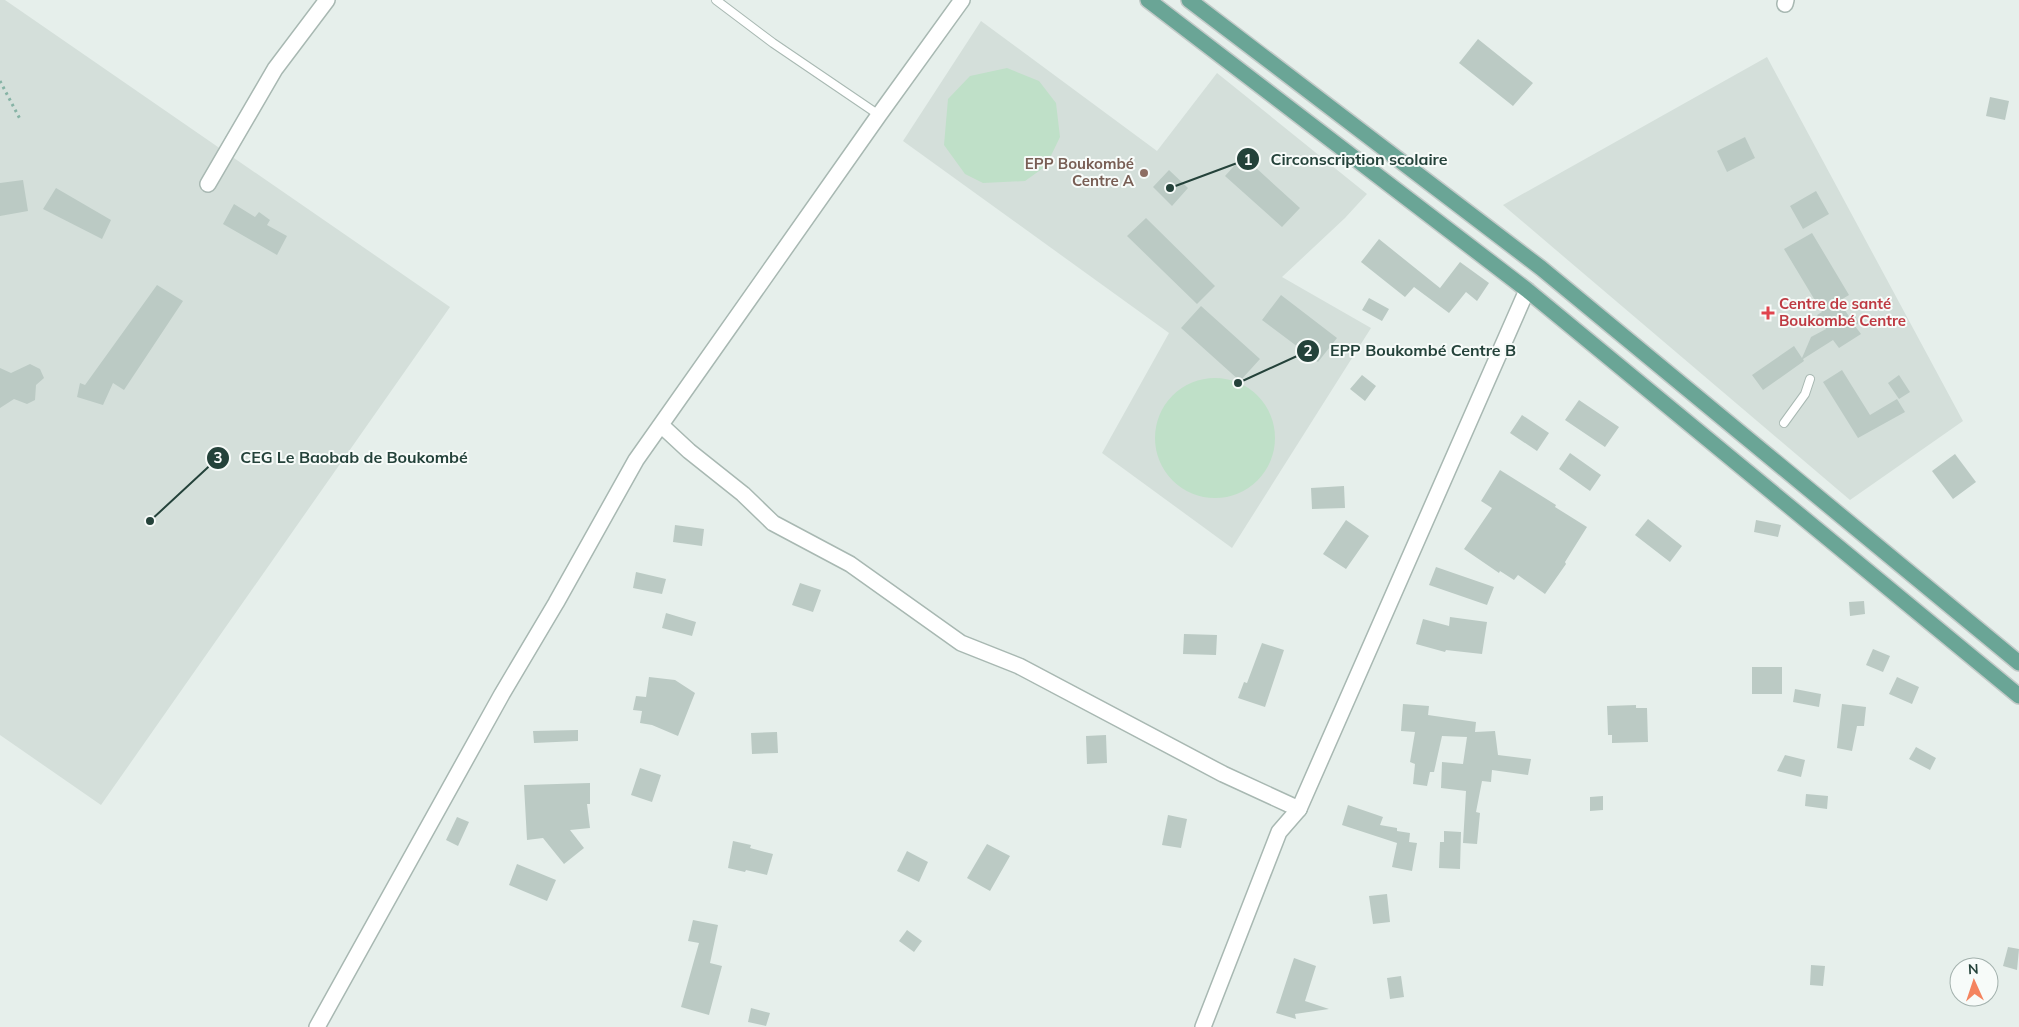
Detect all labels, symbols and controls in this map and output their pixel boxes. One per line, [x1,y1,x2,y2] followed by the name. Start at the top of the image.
[1236,144,1458,175] callout: Circonscription scolaire
[1270,149,1448,169] text: Circonscription scolaire
[1243,150,1253,169] text: 1
[1025,154,1135,190] place label: EPP Boukombé Centre A
[1138,167,1150,179] marker: EPP Boukombé Centre A
[1779,294,1906,330] place label: Centre de santé Boukombé Centre
[1761,306,1775,320] marker: Centre de santé Boukombé Centre
[1295,335,1526,366] callout: EPP Boukombé Centre B
[1330,340,1516,360] text: EPP Boukombé Centre B
[1303,341,1313,360] text: 2
[206,442,478,473] callout: CEG Le Baobab de Boukombé
[240,447,468,467] text: CEG Le Baobab de Boukombé
[213,448,223,467] text: 3
[1949,957,1999,1007] north arrow
[1968,960,1979,978] text: N

